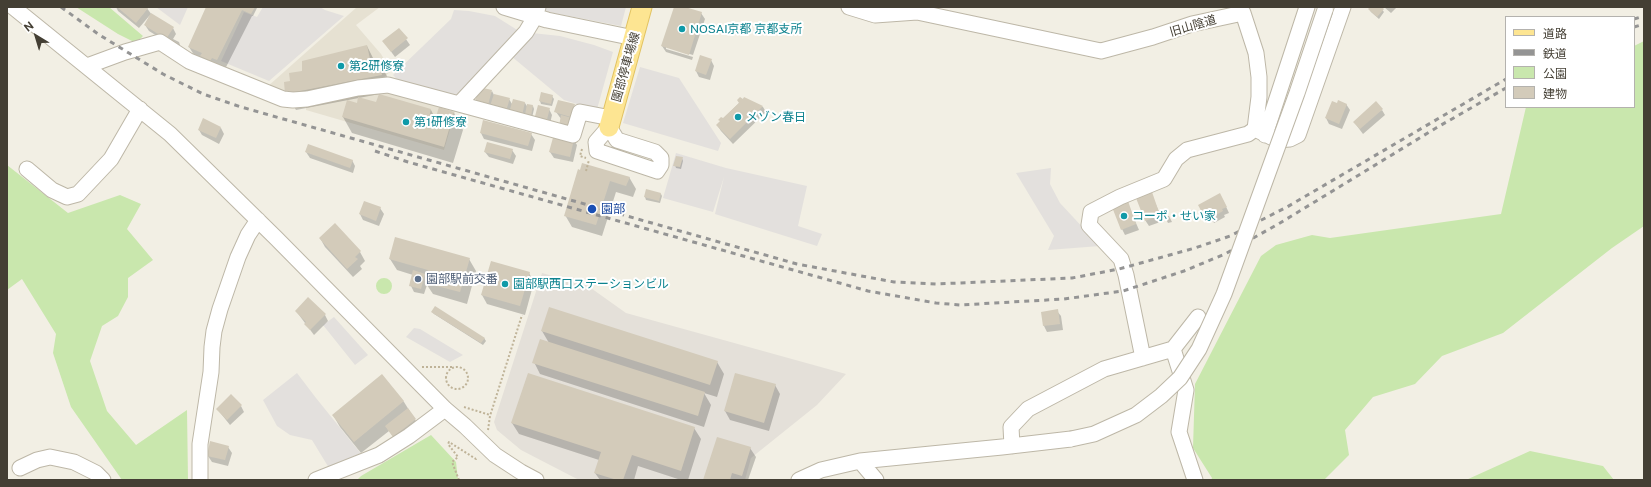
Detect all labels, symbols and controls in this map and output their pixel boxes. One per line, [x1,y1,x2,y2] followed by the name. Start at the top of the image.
[1168,12,1218,40] street label: 旧山陰道
[16,16,56,56] north arrow
[1505,16,1635,108] legend
[22,19,36,34] text: N
[690,22,802,36] place label: NOSAI京都 京都支所
[677,24,687,34] marker: NOSAI京都 京都支所
[1543,27,1567,41] text: 道路
[609,30,643,104] street label: 園部停車場線
[1543,47,1567,61] text: 鉄道
[349,59,404,73] place label: 第2研修寮
[336,61,346,71] marker: 第2研修寮
[1543,67,1567,81] text: 公園
[1543,87,1567,101] text: 建物
[746,110,806,124] place label: メゾン春日
[733,112,743,122] marker: メゾン春日
[414,115,467,129] place label: 第1研修寮
[401,117,411,127] marker: 第1研修寮
[601,202,625,216] place label: 園部
[586,203,598,215] marker: 園部
[1132,209,1216,223] place label: コーポ・せい家
[1119,211,1129,221] marker: コーポ・せい家
[426,272,498,286] place label: 園部駅前交番
[413,274,423,284] marker: 園部駅前交番
[513,277,669,291] place label: 園部駅西口ステーションビル
[500,279,510,289] marker: 園部駅西口ステーションビル

